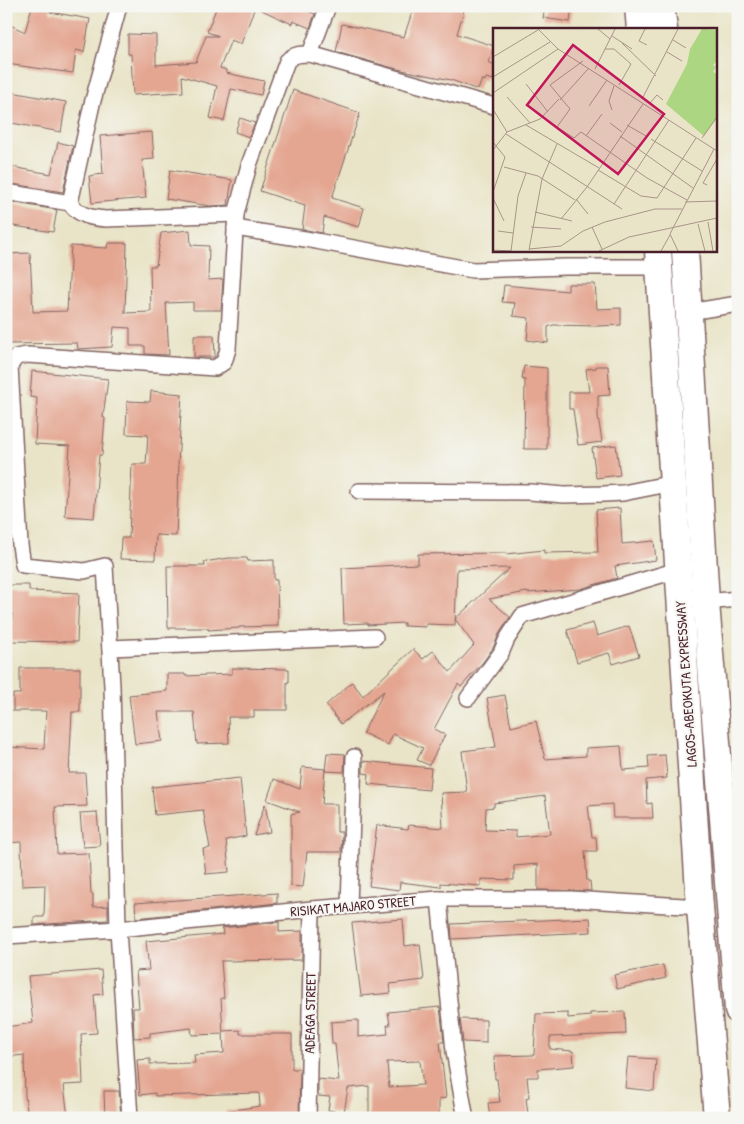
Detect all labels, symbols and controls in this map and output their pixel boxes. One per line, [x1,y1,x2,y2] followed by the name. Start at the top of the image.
[493,28,716,251] inset map
[670,600,701,768] street label: LAGOS-ABEOKUTA EXPRESSWAY
[289,891,417,920] street label: RISIKAT MAJARO STREET
[299,972,320,1054] street label: ADEAGA STREET

